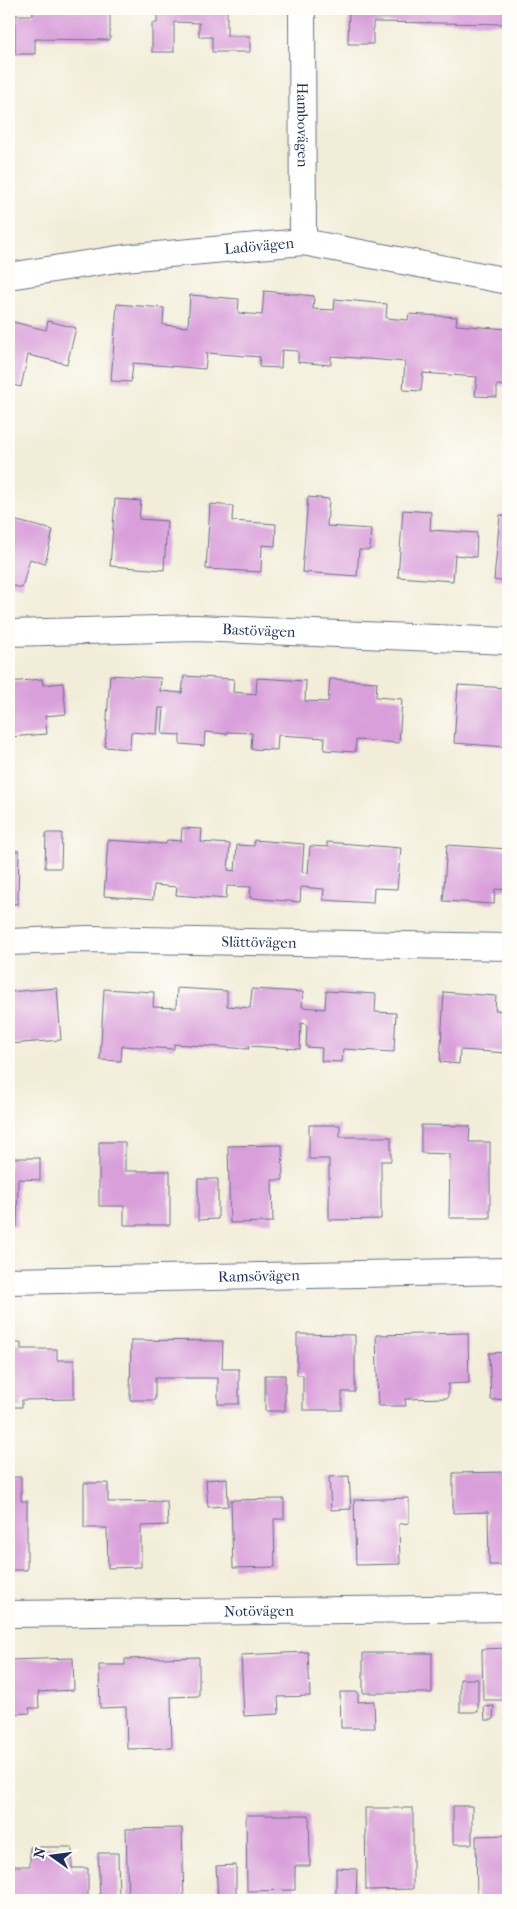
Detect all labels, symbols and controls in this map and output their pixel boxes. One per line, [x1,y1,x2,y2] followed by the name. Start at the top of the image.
[293,83,312,168] street label: Hambovägen
[223,234,295,258] street label: Ladövägen
[222,620,296,641] street label: Bastövägen
[221,933,297,952] street label: Slättövägen
[218,1266,300,1286] street label: Ramsövägen
[224,1602,294,1620] street label: Notövägen
[28,1832,78,1882] north arrow
[30,1845,49,1860] text: N

